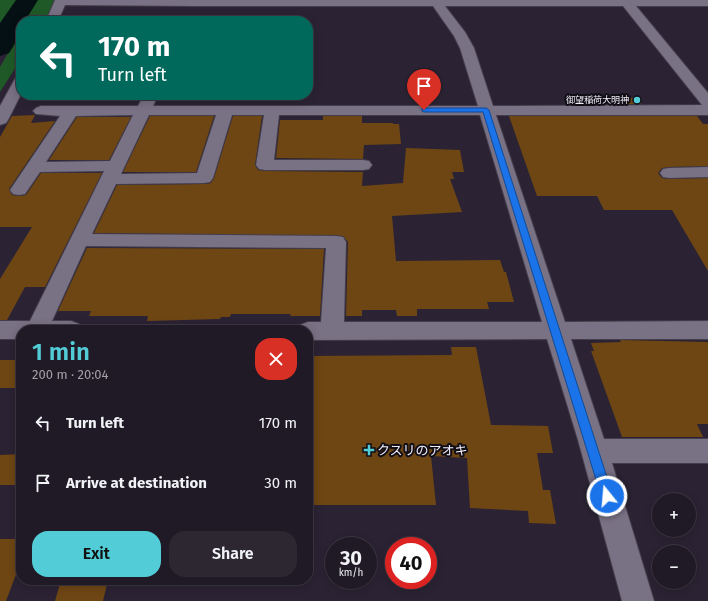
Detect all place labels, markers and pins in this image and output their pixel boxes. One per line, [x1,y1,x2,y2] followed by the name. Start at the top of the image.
[407,69,441,110] pin
[566,95,629,105] place label: 御望稲荷大明神
[632,95,642,105] marker: 御望稲荷大明神
[377,443,468,458] place label: クスリのアオキ
[364,445,374,455] marker: クスリのアオキ

